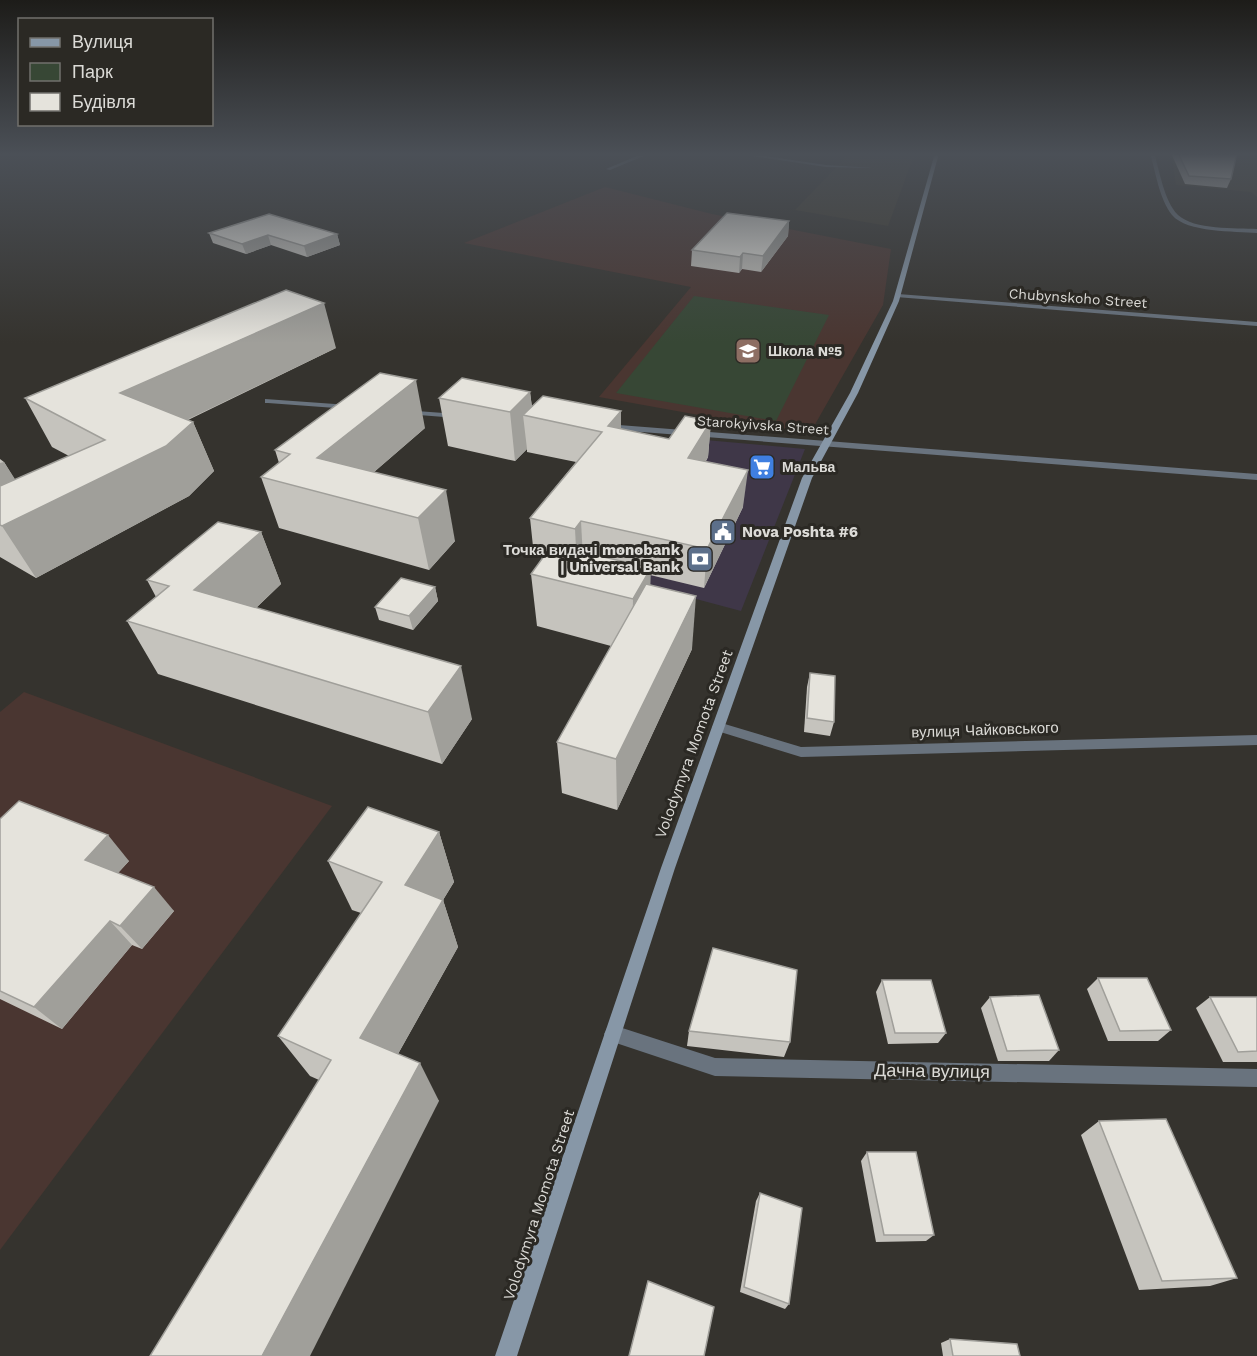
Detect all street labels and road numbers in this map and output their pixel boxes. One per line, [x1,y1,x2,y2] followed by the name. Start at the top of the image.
[1008,285,1148,311] street label: Chubynskoho Street
[696,412,830,438] street label: Starokyivska Street
[651,647,737,841] street label: Volodymyra Momota Street
[911,718,1059,742] street label: вулиця Чайковського
[874,1059,990,1082] street label: Дачна вулиця
[500,1107,579,1303] street label: Volodymyra Momota Street

